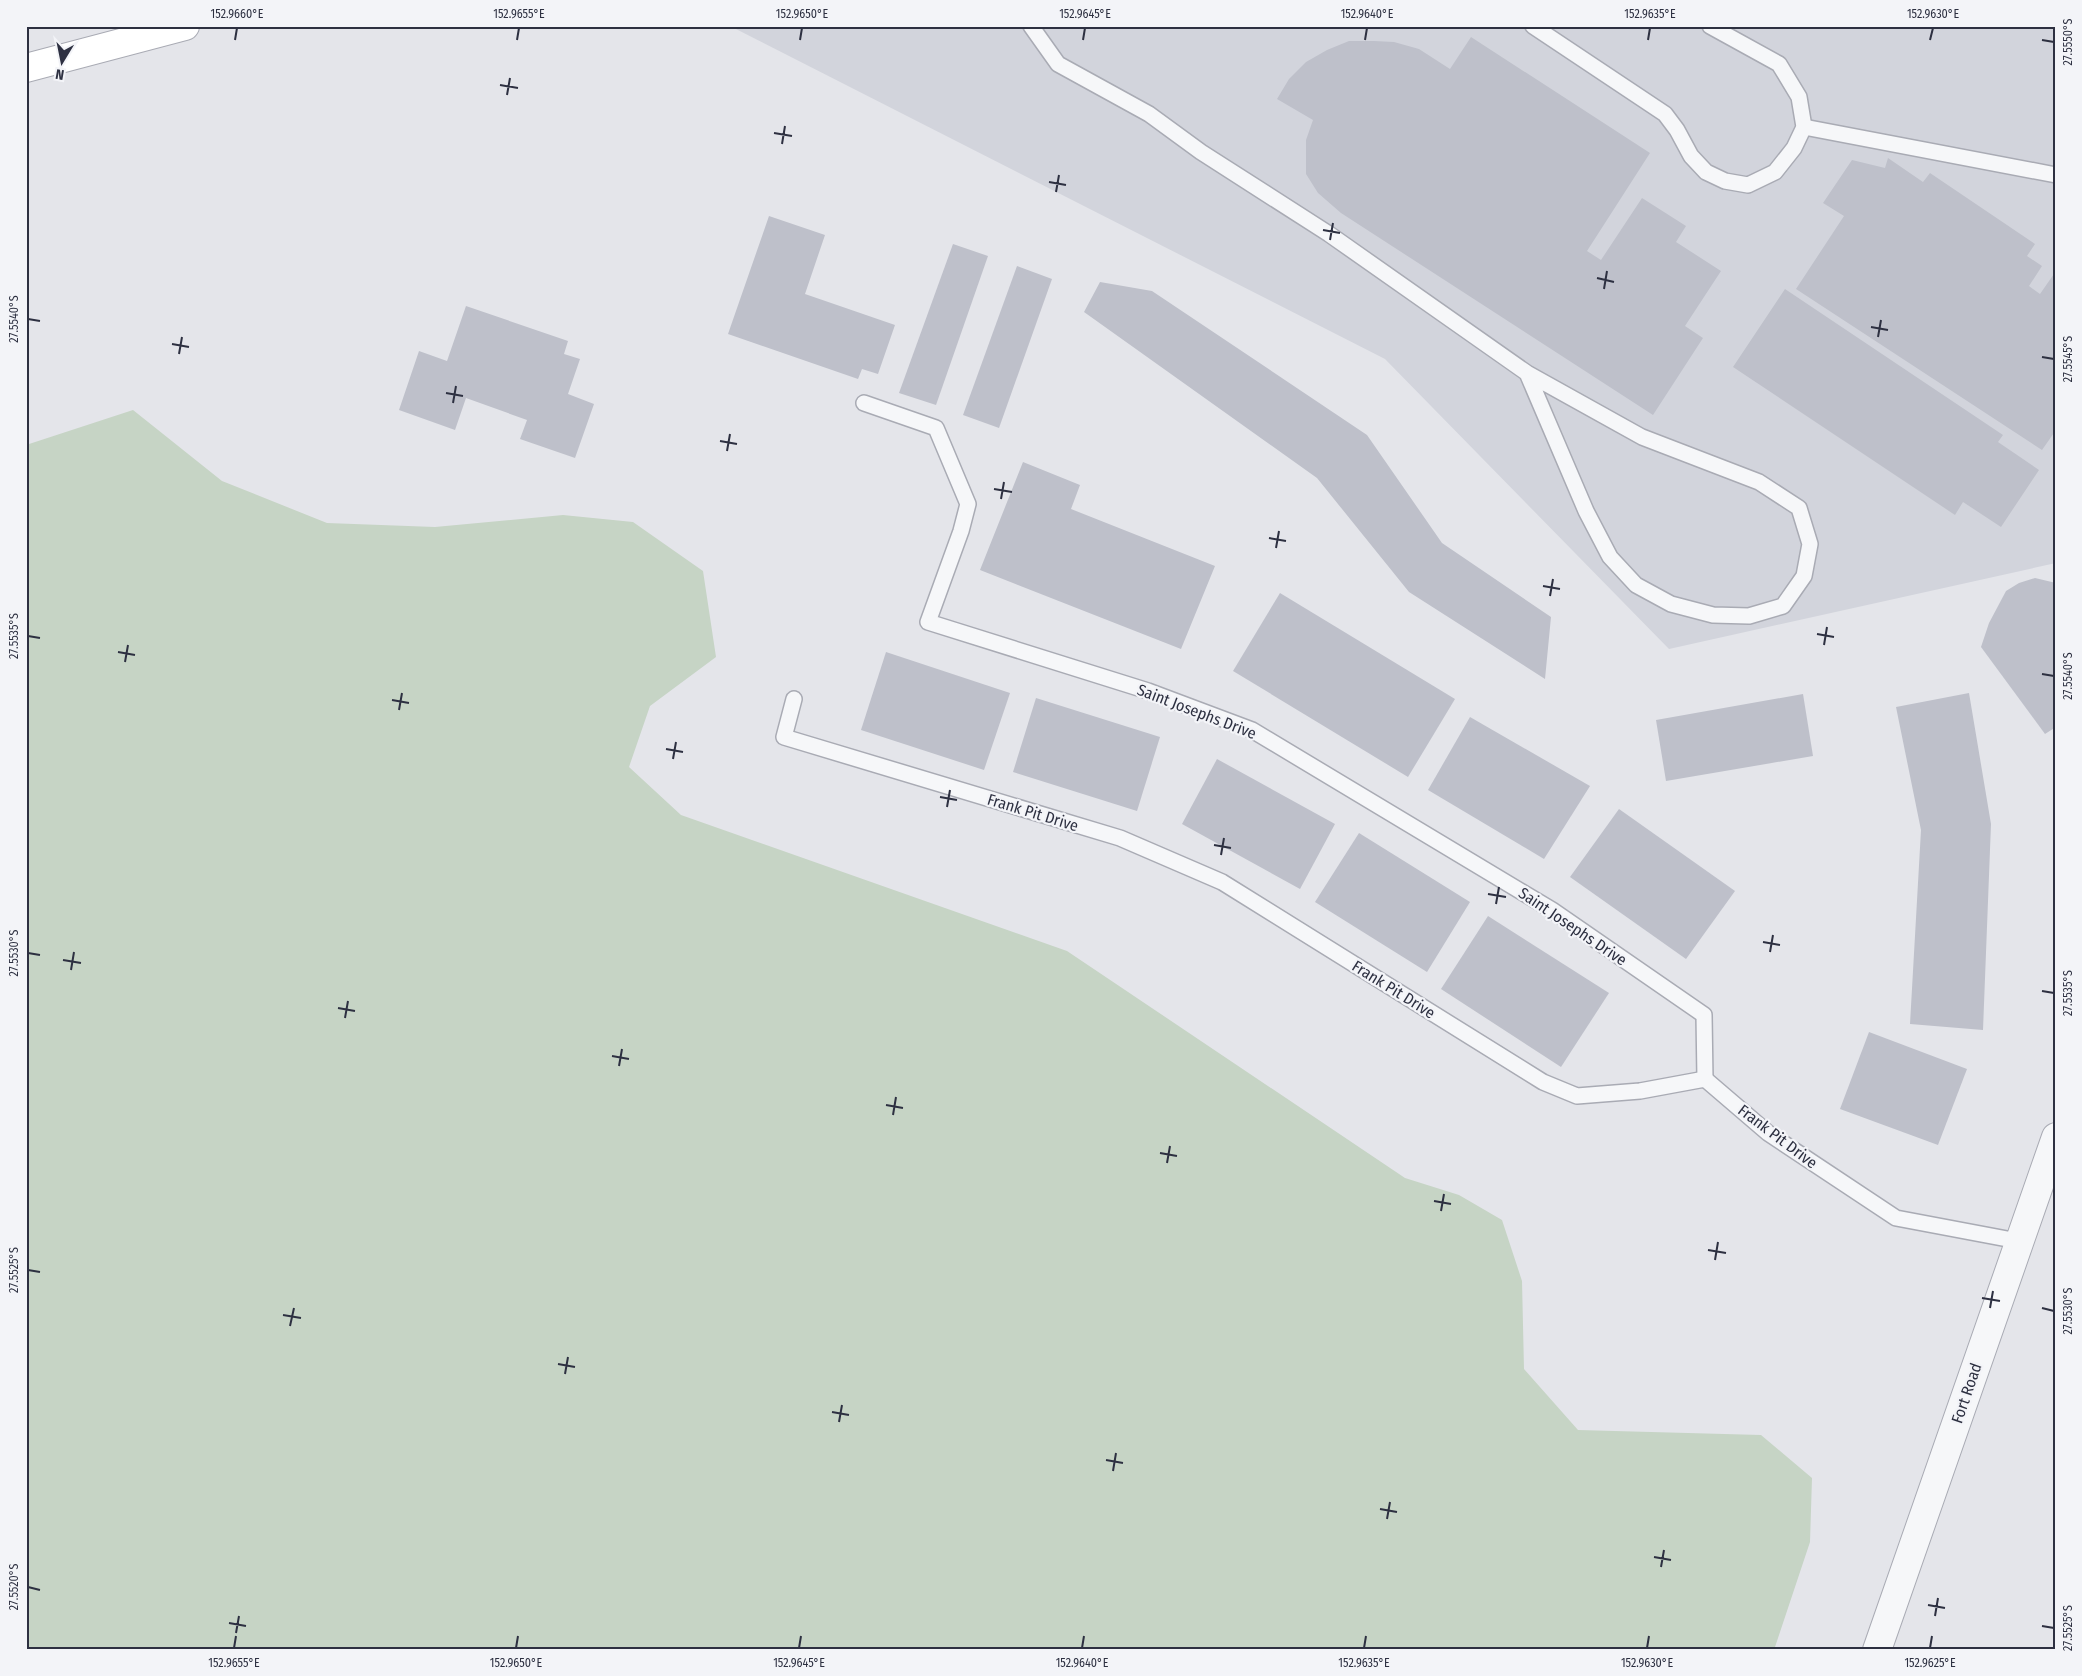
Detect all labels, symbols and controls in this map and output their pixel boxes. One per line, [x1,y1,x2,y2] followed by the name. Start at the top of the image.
[211,7,264,21] text: 152.9660°E
[493,7,545,21] text: 152.9655°E
[776,7,829,21] text: 152.9650°E
[1059,7,1111,21] text: 152.9645°E
[1341,7,1394,21] text: 152.9640°E
[1624,7,1676,21] text: 152.9635°E
[1907,7,1959,21] text: 152.9630°E
[2061,18,2075,65] text: 27.5550°S
[38,38,88,88] north arrow
[54,65,65,83] text: N
[7,295,21,343] text: 27.5540°S
[2061,336,2075,382] text: 27.5545°S
[7,613,21,659] text: 27.5535°S
[2061,652,2075,700] text: 27.5540°S
[1135,680,1259,743] street label: Saint Josephs Drive
[985,790,1081,835] street label: Frank Pit Drive
[1515,883,1630,970] street label: Saint Josephs Drive
[7,930,21,976] text: 27.5530°S
[1349,956,1439,1023] street label: Frank Pit Drive
[2061,970,2075,1016] text: 27.5535°S
[1734,1100,1821,1172] street label: Frank Pit Drive
[7,1247,21,1293] text: 27.5525°S
[2061,1288,2075,1334] text: 27.5530°S
[1947,1360,1986,1426] street label: Fort Road
[7,1564,21,1610] text: 27.5520°S
[2061,1605,2075,1651] text: 27.5525°S
[208,1656,260,1670] text: 152.9655°E
[490,1656,543,1670] text: 152.9650°E
[773,1656,825,1670] text: 152.9645°E
[1056,1656,1109,1670] text: 152.9640°E
[1338,1656,1390,1670] text: 152.9635°E
[1621,1656,1673,1670] text: 152.9630°E
[1904,1656,1956,1670] text: 152.9625°E

